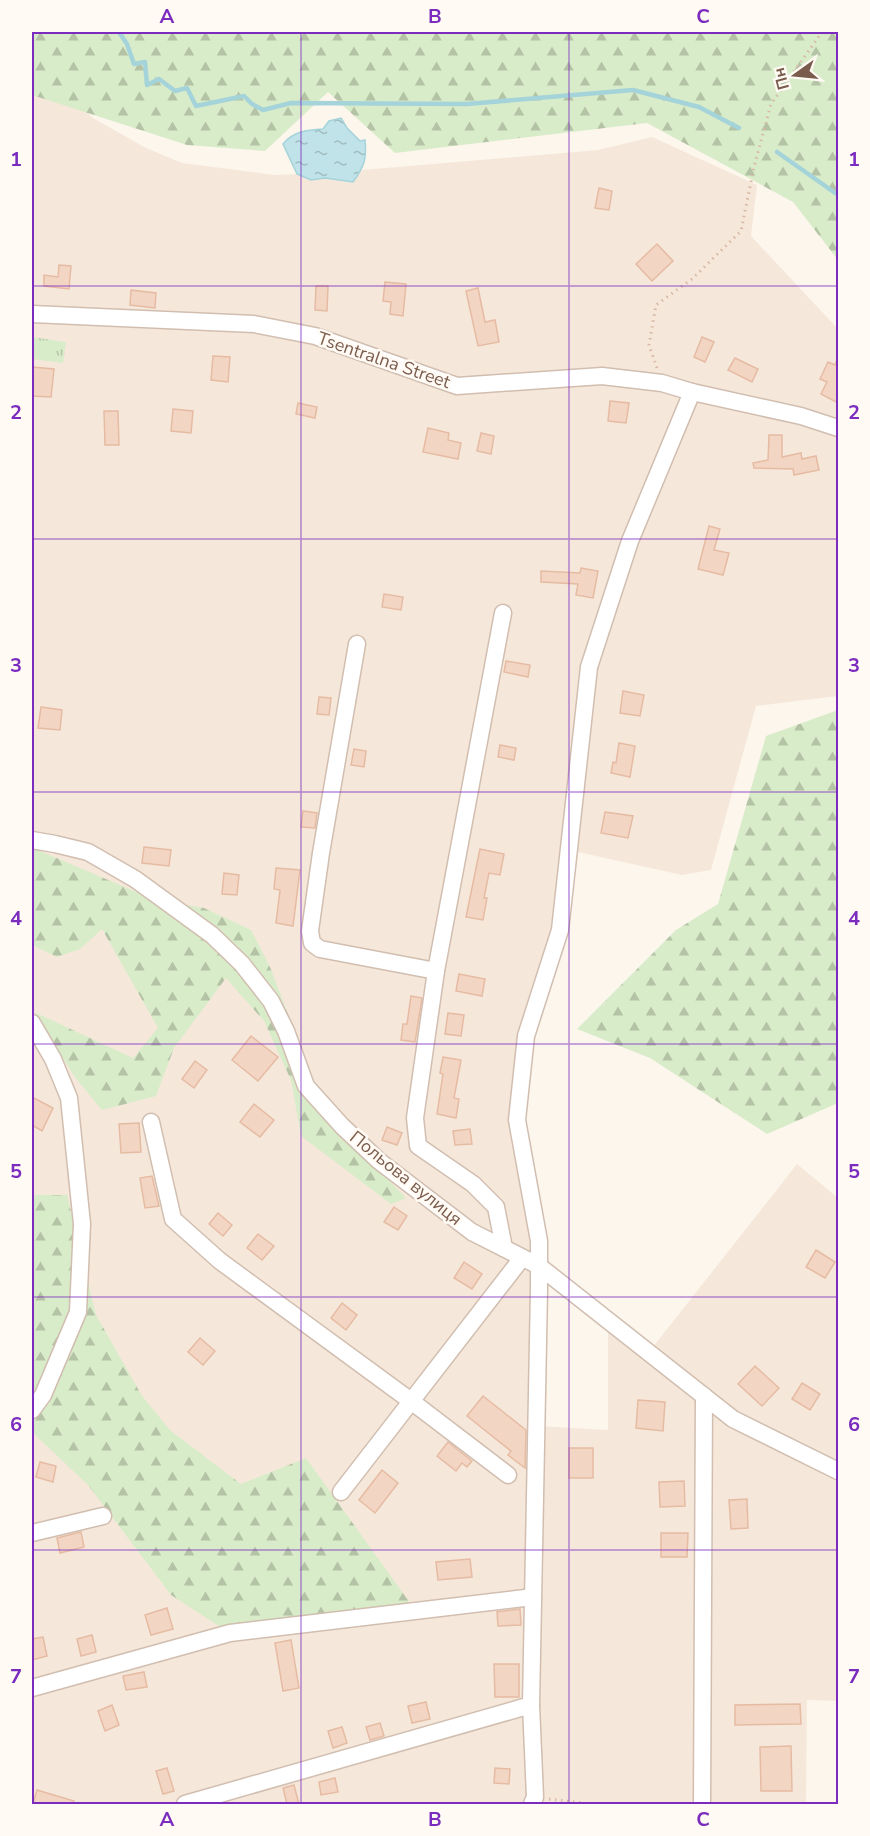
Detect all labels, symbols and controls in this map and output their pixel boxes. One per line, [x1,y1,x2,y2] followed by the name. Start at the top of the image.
[160,3,175,30] text: A
[428,3,442,30] text: B
[696,3,710,30] text: C
[765,45,825,105] north arrow
[768,65,795,92] text: Пн
[10,146,22,173] text: 1
[848,146,860,173] text: 1
[314,326,454,394] street label: Tsentralna Street
[10,399,22,426] text: 2
[848,399,860,426] text: 2
[10,652,22,679] text: 3
[848,652,860,679] text: 3
[10,905,22,932] text: 4
[848,905,860,932] text: 4
[345,1125,467,1231] street label: Польова вулиця
[10,1158,22,1185] text: 5
[848,1158,860,1185] text: 5
[10,1411,22,1438] text: 6
[848,1411,860,1438] text: 6
[10,1663,22,1690] text: 7
[848,1663,860,1690] text: 7
[160,1806,175,1833] text: A
[428,1806,442,1833] text: B
[696,1806,710,1833] text: C

